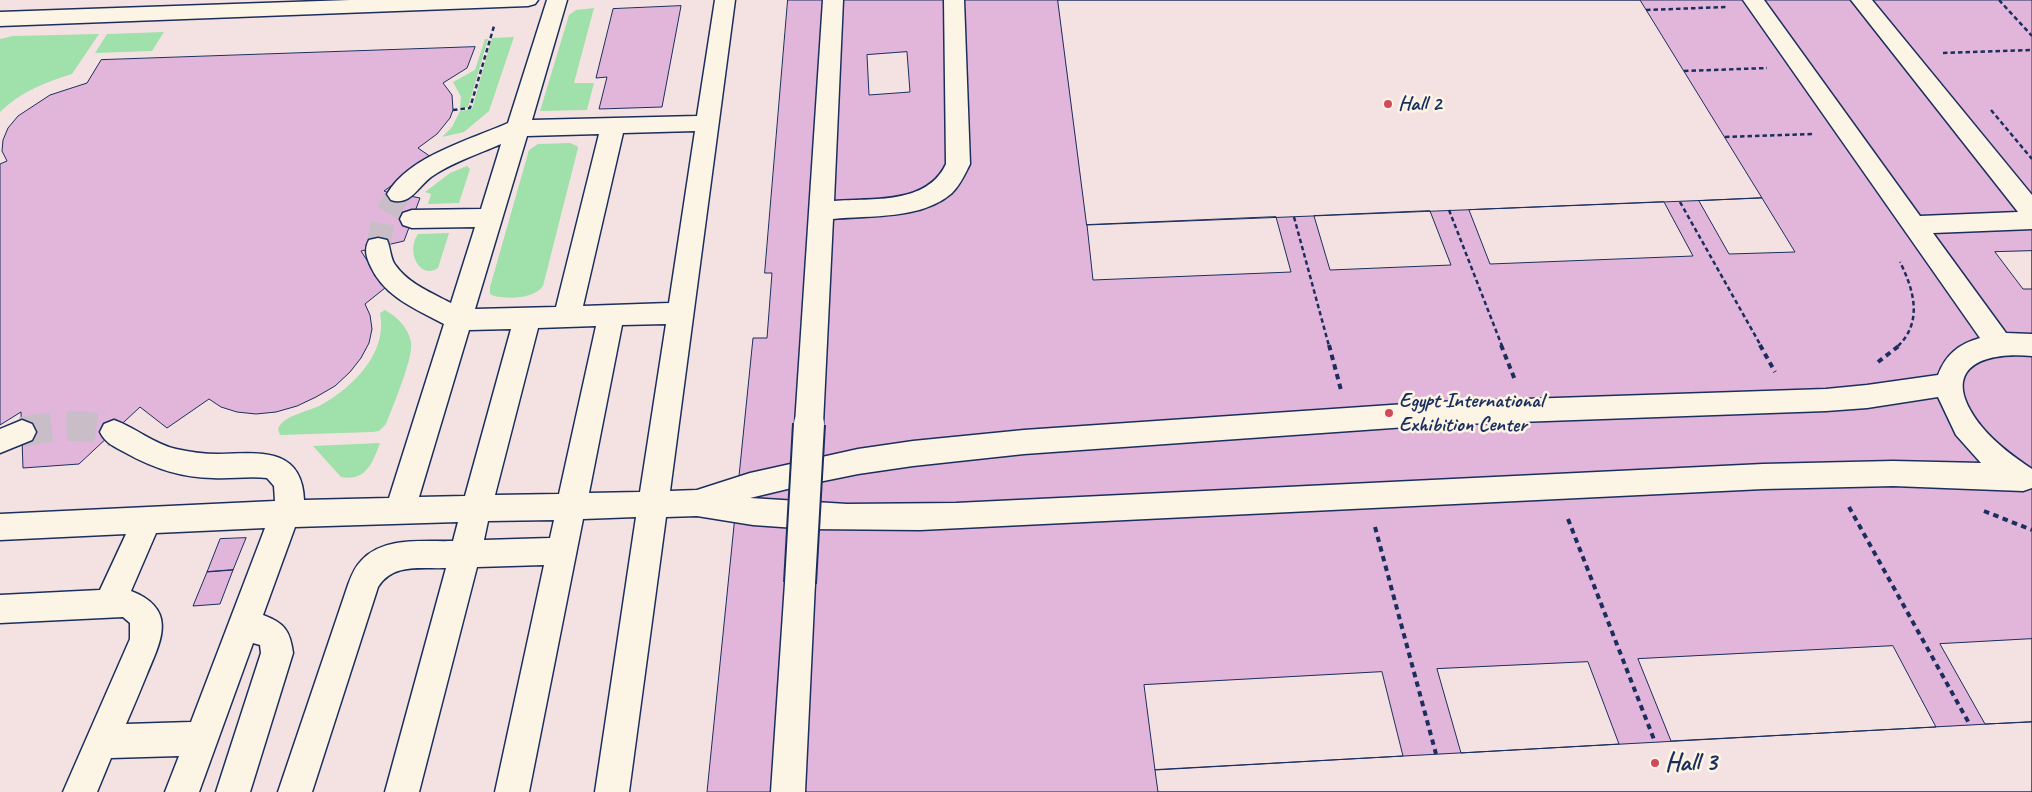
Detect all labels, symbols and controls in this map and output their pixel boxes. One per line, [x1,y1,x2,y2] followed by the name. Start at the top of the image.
[1398,91,1441,117] place label: Hall 2
[1382,98,1394,110] marker: Hall 2
[1399,388,1543,438] place label: Egypt International Exhibition Center
[1383,407,1395,419] marker: Egypt International Exhibition Center
[1665,748,1717,778] place label: Hall 3
[1649,757,1661,769] marker: Hall 3

